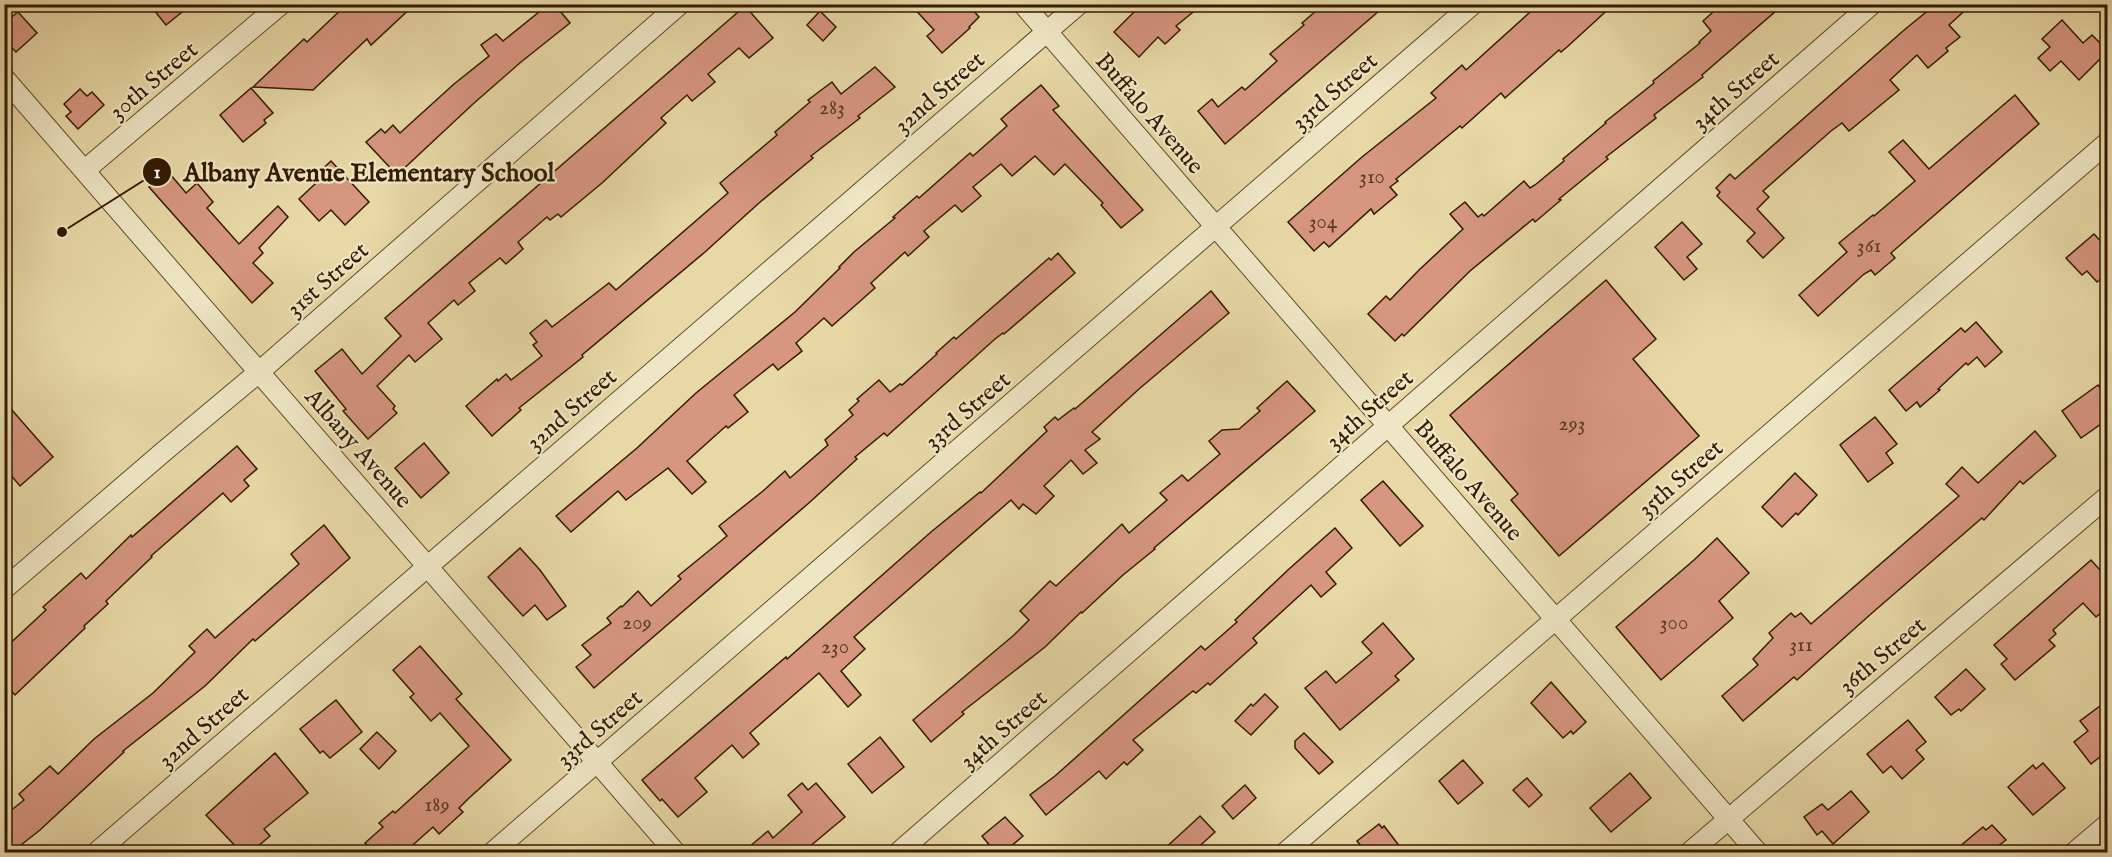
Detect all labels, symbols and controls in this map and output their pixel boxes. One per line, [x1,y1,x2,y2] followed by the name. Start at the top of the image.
[103,35,205,127] street label: 30th Street
[1686,44,1786,138] street label: 34th Street
[888,45,992,141] street label: 32nd Street
[1285,46,1385,138] street label: 33rd Street
[1088,47,1210,181] street label: Buffalo Avenue
[819,95,845,122] house number: 283
[142,150,567,194] callout: Albany Avenue Elementary School
[182,157,555,190] text: Albany Avenue Elementary School
[154,162,161,185] text: 1
[1359,164,1385,191] house number: 310
[1309,209,1338,236] house number: 304
[1857,233,1881,260] house number: 361
[280,236,376,324] street label: 31st Street
[520,362,624,458] street label: 32nd Street
[1320,363,1420,457] street label: 34th Street
[918,365,1018,457] street label: 33rd Street
[297,382,418,515] street label: Albany Avenue
[1559,411,1585,438] house number: 293
[1407,414,1529,548] street label: Buffalo Avenue
[1632,433,1730,525] street label: 35th Street
[622,610,652,637] house number: 209
[1660,610,1688,637] house number: 300
[1833,611,1933,702] street label: 36th Street
[1789,632,1813,659] house number: 311
[821,634,849,661] house number: 230
[152,680,256,776] street label: 32nd Street
[550,683,650,775] street label: 33rd Street
[954,683,1054,777] street label: 34th Street
[424,792,450,819] house number: 189

